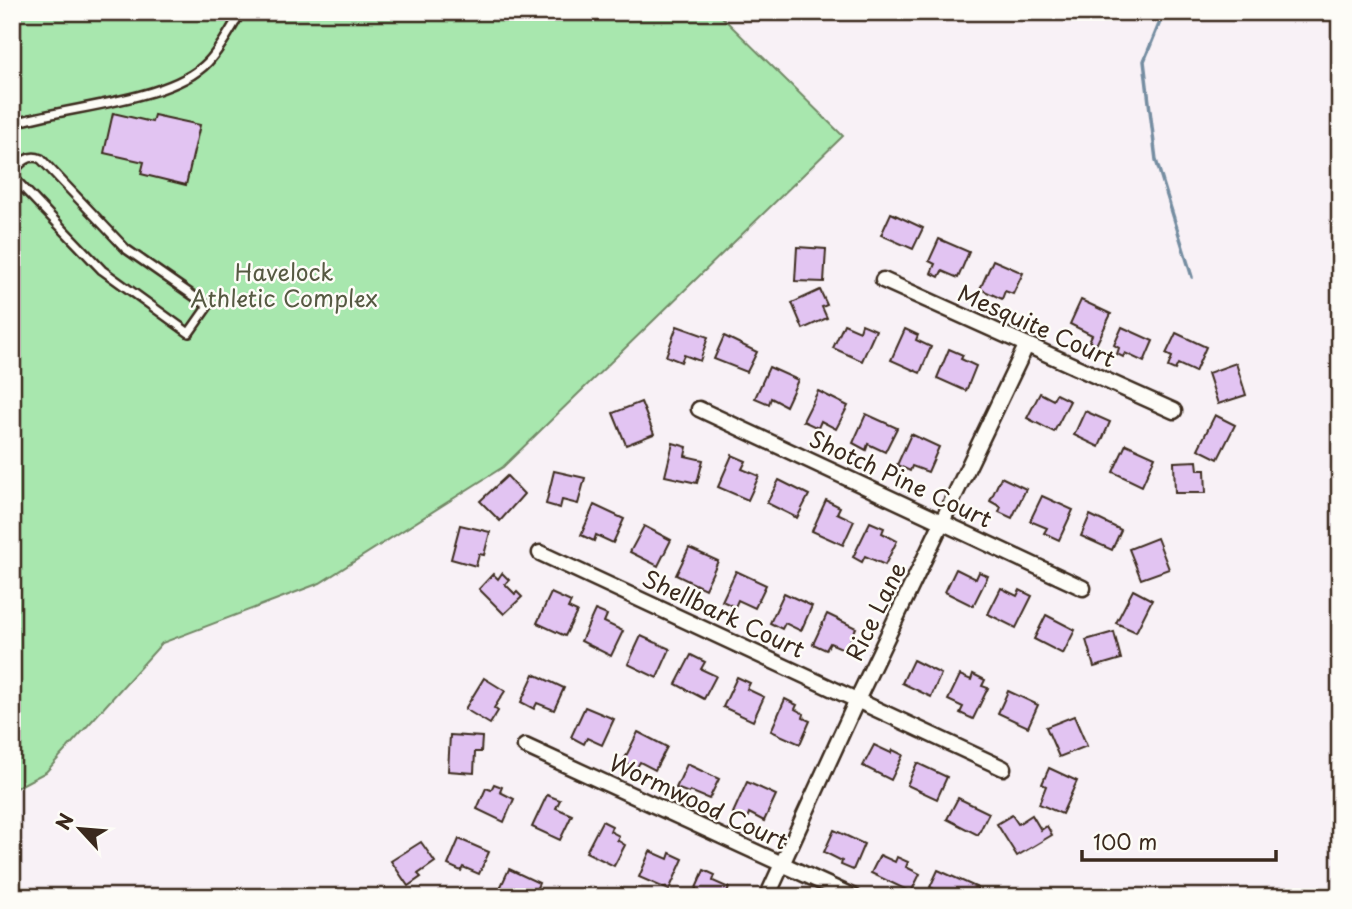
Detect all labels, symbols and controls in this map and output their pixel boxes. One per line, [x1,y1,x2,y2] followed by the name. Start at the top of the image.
[190,254,378,315] park label: Havelock Athletic Complex
[953,275,1121,375] street label: Mesquite Court
[804,420,998,536] street label: Shotch Pine Court
[836,556,914,666] street label: Rice Lane
[637,560,811,666] street label: Shellbark Court
[604,744,794,858] street label: Wormwood Court
[46,794,116,864] north arrow
[48,808,80,834] text: N
[1082,818,1277,862] scale bar
[1093,825,1157,857] text: 100 m

